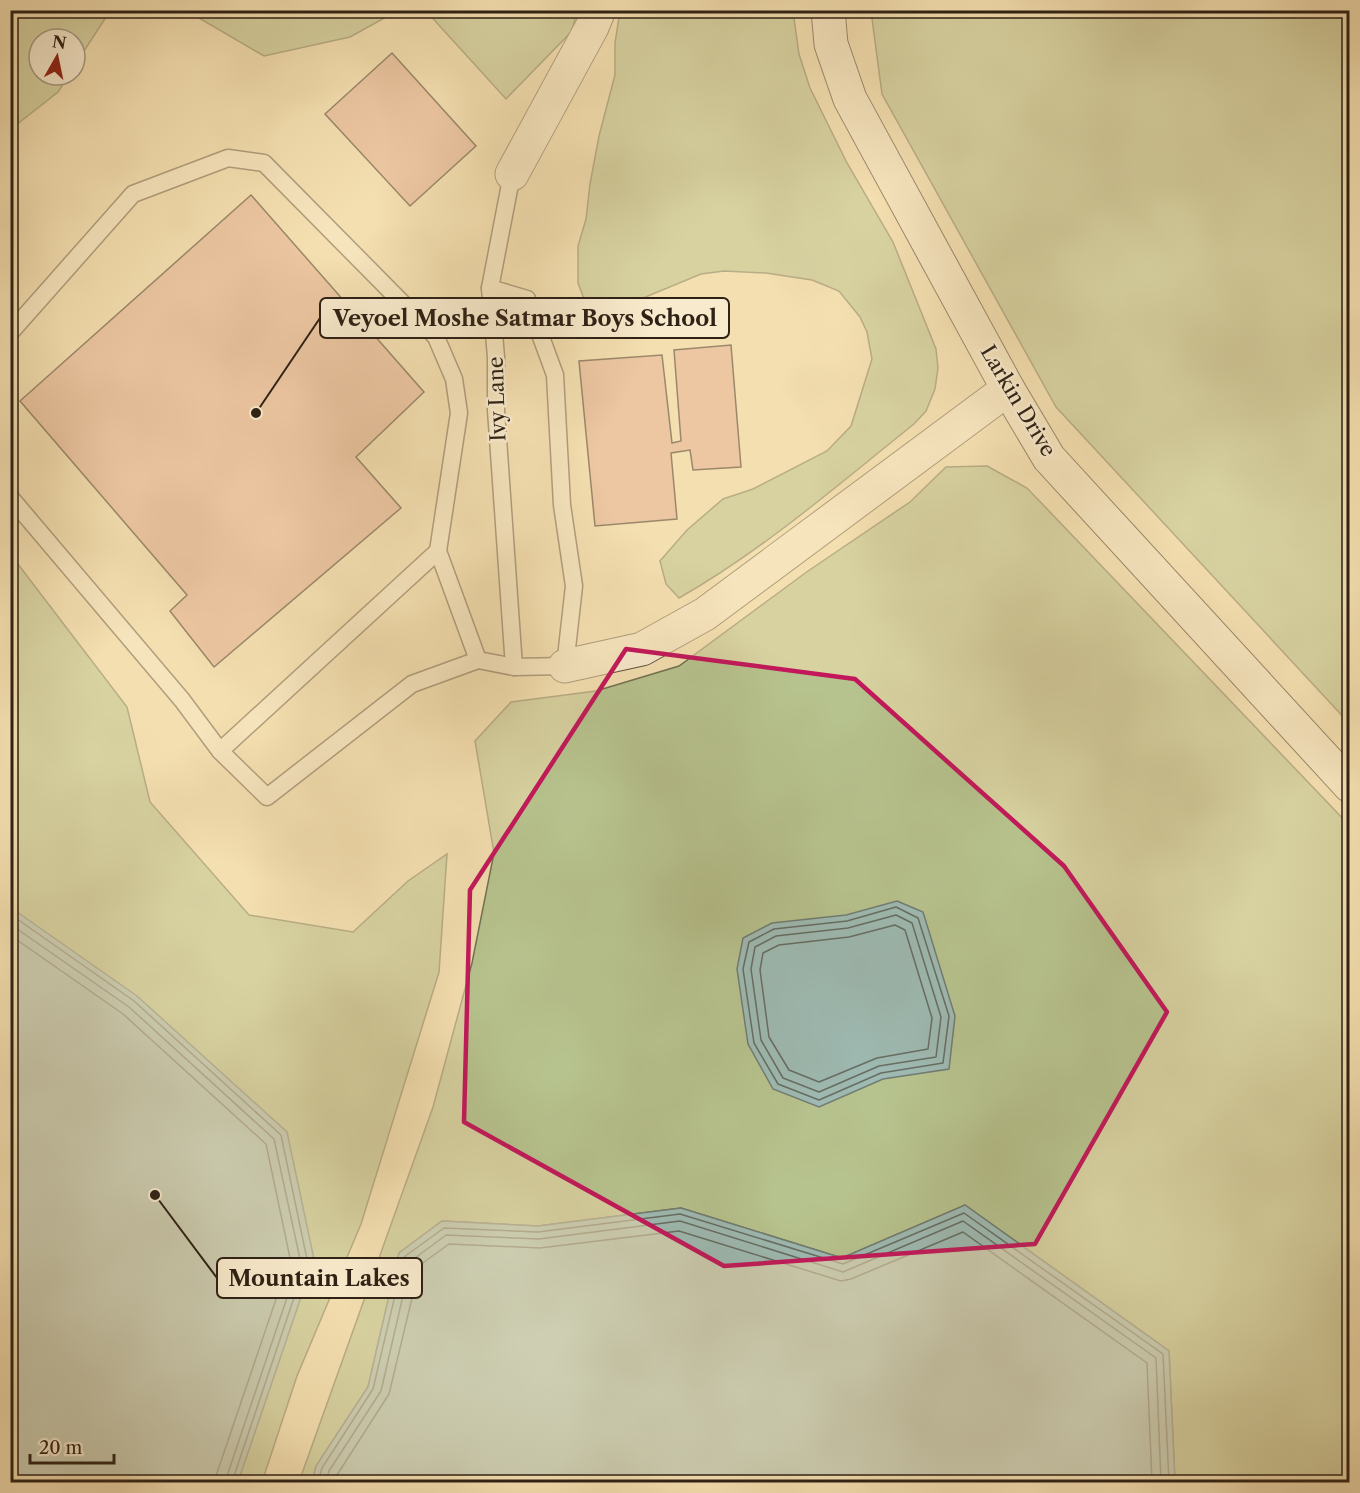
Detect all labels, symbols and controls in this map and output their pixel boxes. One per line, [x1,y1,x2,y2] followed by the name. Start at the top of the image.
[27,27,87,87] north arrow
[51,31,68,53] text: N
[320,298,729,338] callout: Veyoel Moshe Satmar Boys School
[332,305,717,332] text: Veyoel Moshe Satmar Boys School
[975,341,1061,461] street label: Larkin Drive
[483,356,510,442] street label: Ivy Lane
[217,1258,422,1298] callout: Mountain Lakes
[228,1265,410,1292] text: Mountain Lakes
[30,1427,114,1465] scale bar
[39,1437,83,1459] text: 20 m

